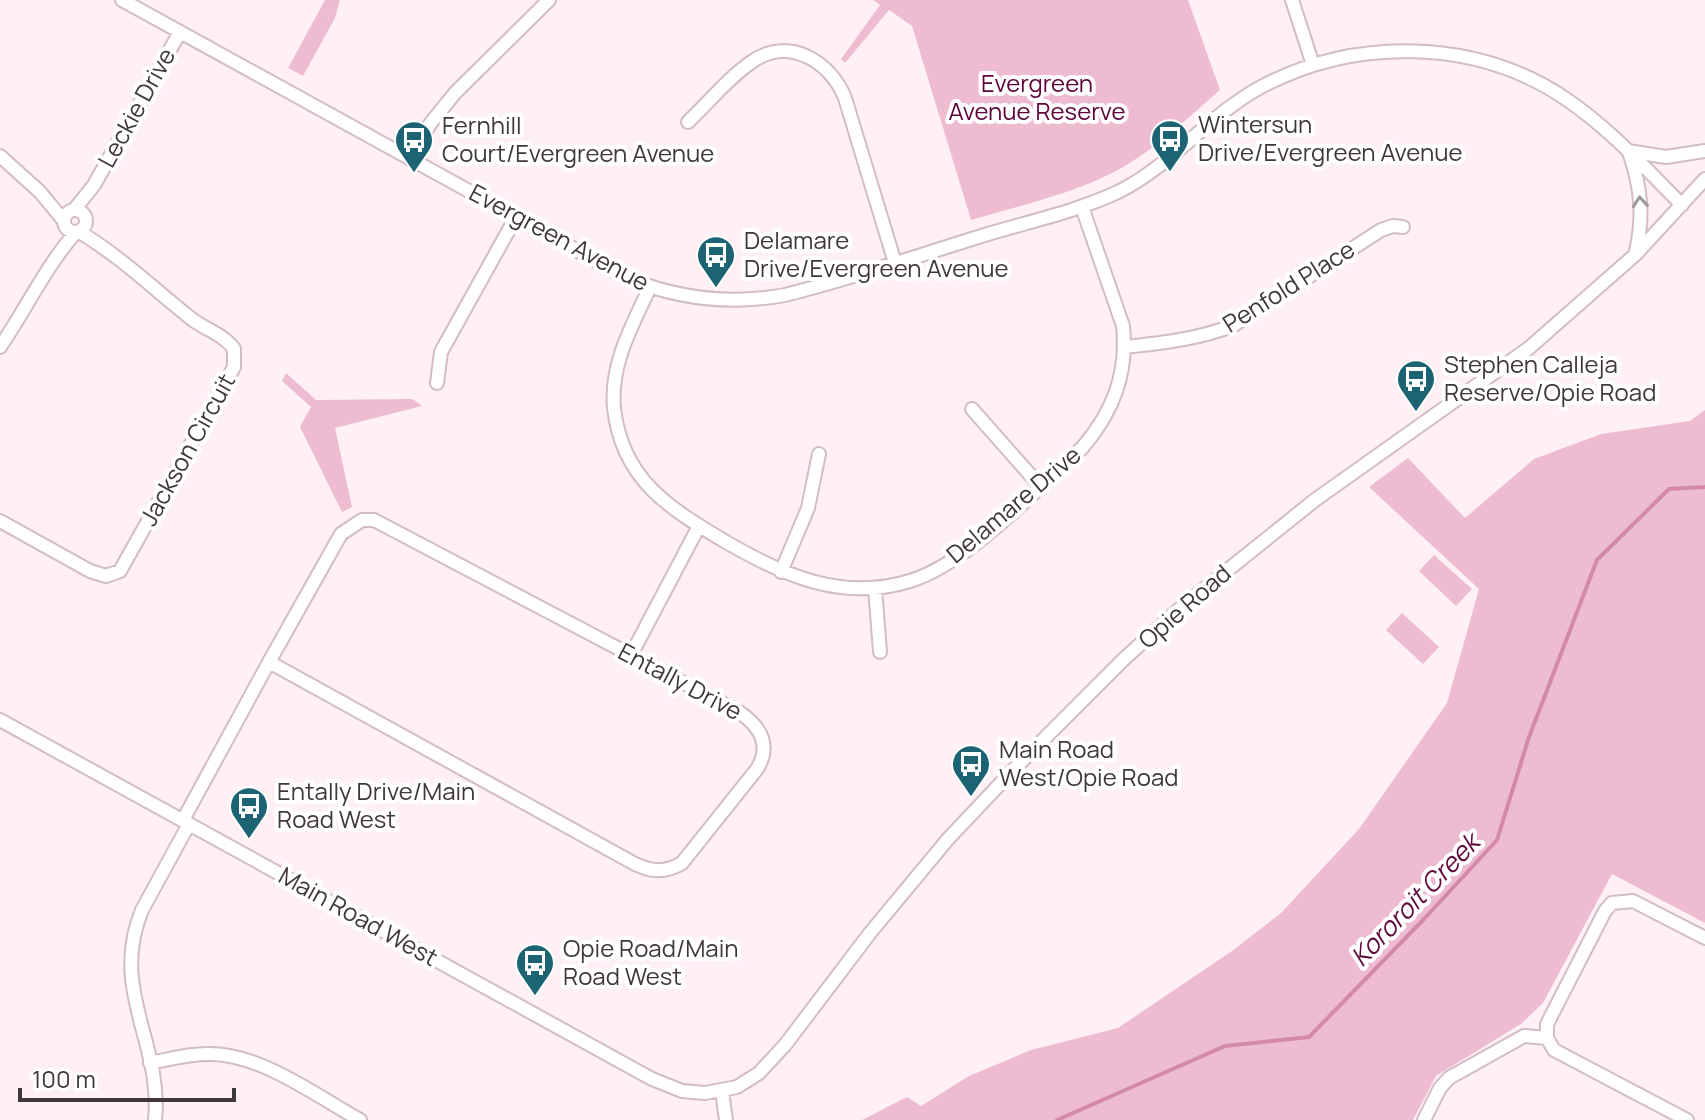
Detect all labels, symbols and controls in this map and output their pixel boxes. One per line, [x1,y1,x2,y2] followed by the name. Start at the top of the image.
[89,42,182,173] street label: Leckie Drive
[948,66,1126,127] park label: Evergreen Avenue Reserve
[1198,107,1463,168] place label: Wintersun Drive/Evergreen Avenue
[442,108,714,169] place label: Fernhill Court/Evergreen Avenue
[1149,118,1191,173] bus stop icon: Wintersun Drive/Evergreen Avenue
[393,119,435,174] bus stop icon: Fernhill Court/Evergreen Avenue
[464,175,655,298] street label: Evergreen Avenue
[1632,195,1649,208] one-way arrow
[744,223,1009,284] place label: Delamare Drive/Evergreen Avenue
[1216,232,1360,339] street label: Penfold Place
[695,234,737,289] bus stop icon: Delamare Drive/Evergreen Avenue
[1444,347,1656,408] place label: Stephen Calleja Reserve/Opie Road
[1395,358,1437,413] bus stop icon: Stephen Calleja Reserve/Opie Road
[131,367,242,531] street label: Jackson Circuit
[939,438,1087,570] street label: Delamare Drive
[1131,556,1237,655] street label: Opie Road
[613,634,748,727] street label: Entally Drive
[999,732,1178,793] place label: Main Road West/Opie Road
[950,743,992,798] bus stop icon: Main Road West/Opie Road
[277,774,475,835] place label: Entally Drive/Main Road West
[228,785,270,840] bus stop icon: Entally Drive/Main Road West
[1342,822,1490,973] water label: Kororoit Creek
[273,858,444,973] street label: Main Road West
[563,931,739,992] place label: Opie Road/Main Road West
[514,942,556,997] bus stop icon: Opie Road/Main Road West
[20,1052,234,1102] scale bar
[32,1062,96,1095] text: 100 m

